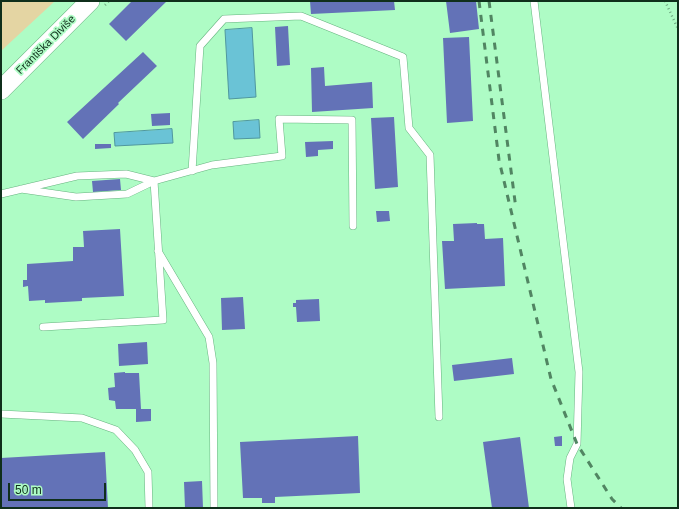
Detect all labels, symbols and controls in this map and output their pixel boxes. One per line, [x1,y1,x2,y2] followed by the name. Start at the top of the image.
[14,13,78,77] street label: Františka Diviše
[10,475,108,501] scale bar
[15,483,42,497] text: 50 m

